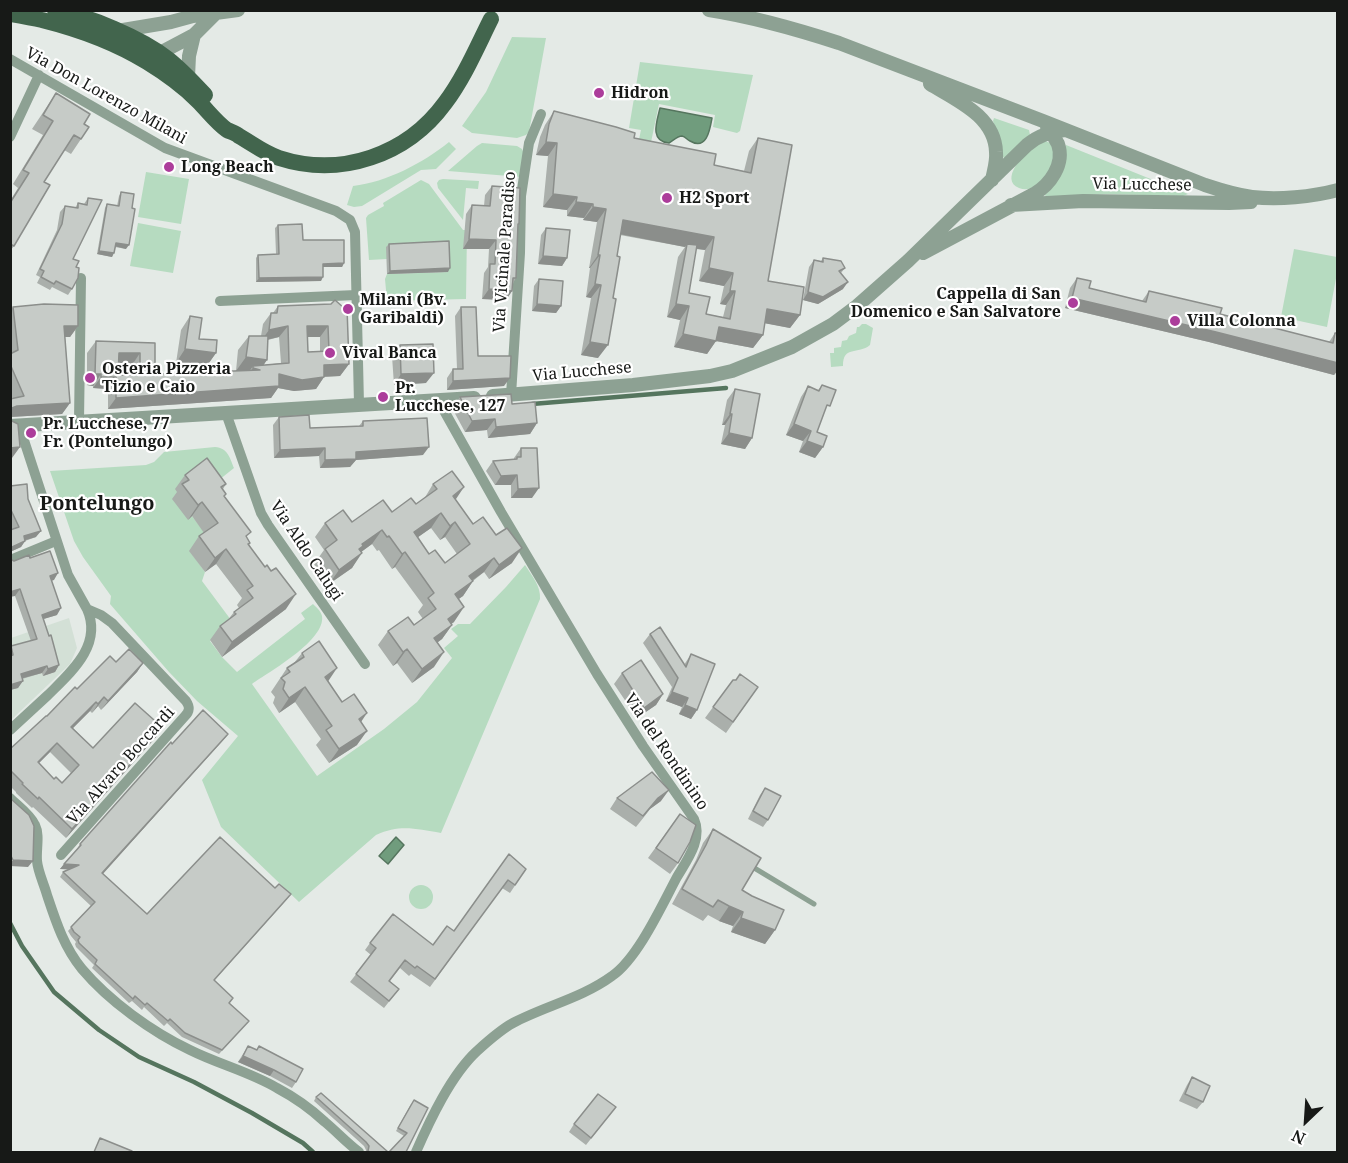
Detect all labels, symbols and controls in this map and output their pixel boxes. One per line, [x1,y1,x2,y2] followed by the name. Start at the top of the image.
[22,44,190,148] street label: Via Don Lorenzo Milani
[611,83,669,103] place label: Hidron
[592,86,606,100] marker: Hidron
[181,157,274,177] place label: Long Beach
[162,160,176,174] marker: Long Beach
[490,171,520,333] street label: Via Vicinale Paradiso
[1092,175,1192,195] street label: Via Lucchese
[679,188,750,208] place label: H2 Sport
[660,191,674,205] marker: H2 Sport
[851,284,1061,322] place label: Cappella di San Domenico e San Salvatore
[360,290,447,328] place label: Milani (Bv. Garibaldi)
[1066,296,1080,310] marker: Cappella di San Domenico e San Salvatore
[341,302,355,316] marker: Milani (Bv. Garibaldi)
[1187,311,1296,331] place label: Villa Colonna
[1168,314,1182,328] marker: Villa Colonna
[342,343,437,363] place label: Vival Banca
[323,346,337,360] marker: Vival Banca
[532,358,632,386] street label: Via Lucchese
[102,359,231,397] place label: Osteria Pizzeria Tizio e Caio
[83,371,97,385] marker: Osteria Pizzeria Tizio e Caio
[395,378,506,416] place label: Pr. Lucchese, 127
[376,390,390,404] marker: Pr. Lucchese, 127
[43,414,173,452] place label: Pr. Lucchese, 77 Fr. (Pontelungo)
[24,426,38,440] marker: Pr. Lucchese, 77 Fr. (Pontelungo)
[39,492,155,516] district label: Pontelungo
[266,497,346,605] street label: Via Aldo Calugi
[620,690,712,814] street label: Via del Rondinino
[63,703,179,829] street label: Via Alvaro Boccardi
[1276,1091,1336,1151] north arrow
[1288,1125,1309,1150] text: N

